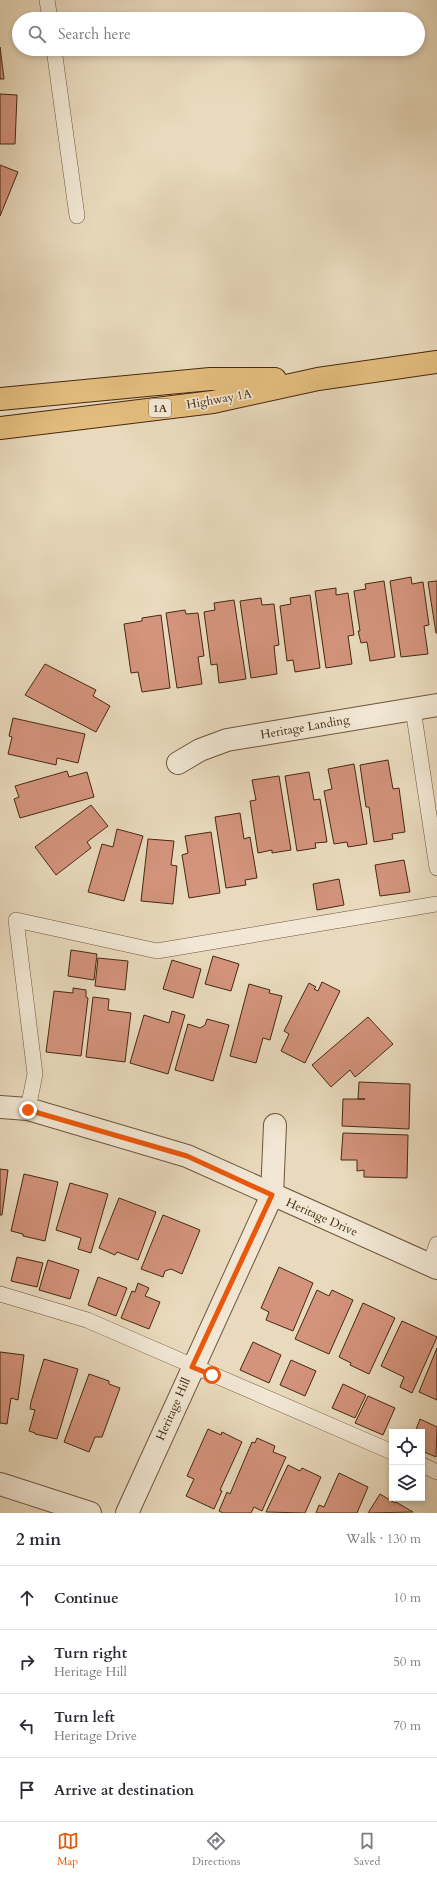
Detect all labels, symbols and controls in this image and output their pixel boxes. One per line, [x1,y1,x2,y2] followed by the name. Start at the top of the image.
[12,12,425,56] search box
[26,23,48,45] icon: search
[58,24,131,44] text: Search here
[185,385,253,413] street label: Highway 1A
[149,399,171,417] road number: 1A
[259,711,351,743] street label: Heritage Landing
[19,1101,37,1119] route end
[284,1194,360,1240] street label: Heritage Drive
[203,1366,221,1384] route start
[152,1375,194,1443] street label: Heritage Hill
[389,1429,425,1501] map controls
[389,1429,425,1465] button: locate
[389,1465,425,1501] button: layers
[16,1528,61,1551] text: 2 min
[346,1530,421,1548] text: Walk · 130 m
[16,1587,38,1609] icon: ahead
[54,1588,119,1608] text: Continue
[393,1589,421,1607] text: 10 m
[54,1643,127,1663] text: Turn right
[16,1651,38,1673] icon: right
[393,1653,421,1671] text: 50 m
[54,1663,127,1681] text: Heritage Hill
[54,1707,115,1727] text: Turn left
[16,1715,38,1737] icon: left
[393,1717,421,1735] text: 70 m
[54,1727,137,1745] text: Heritage Drive
[16,1779,38,1801] icon: arrive
[54,1780,194,1800] text: Arrive at destination
[57,1830,79,1869] tab: Map
[192,1830,240,1869] tab: Directions
[354,1830,380,1869] tab: Saved

